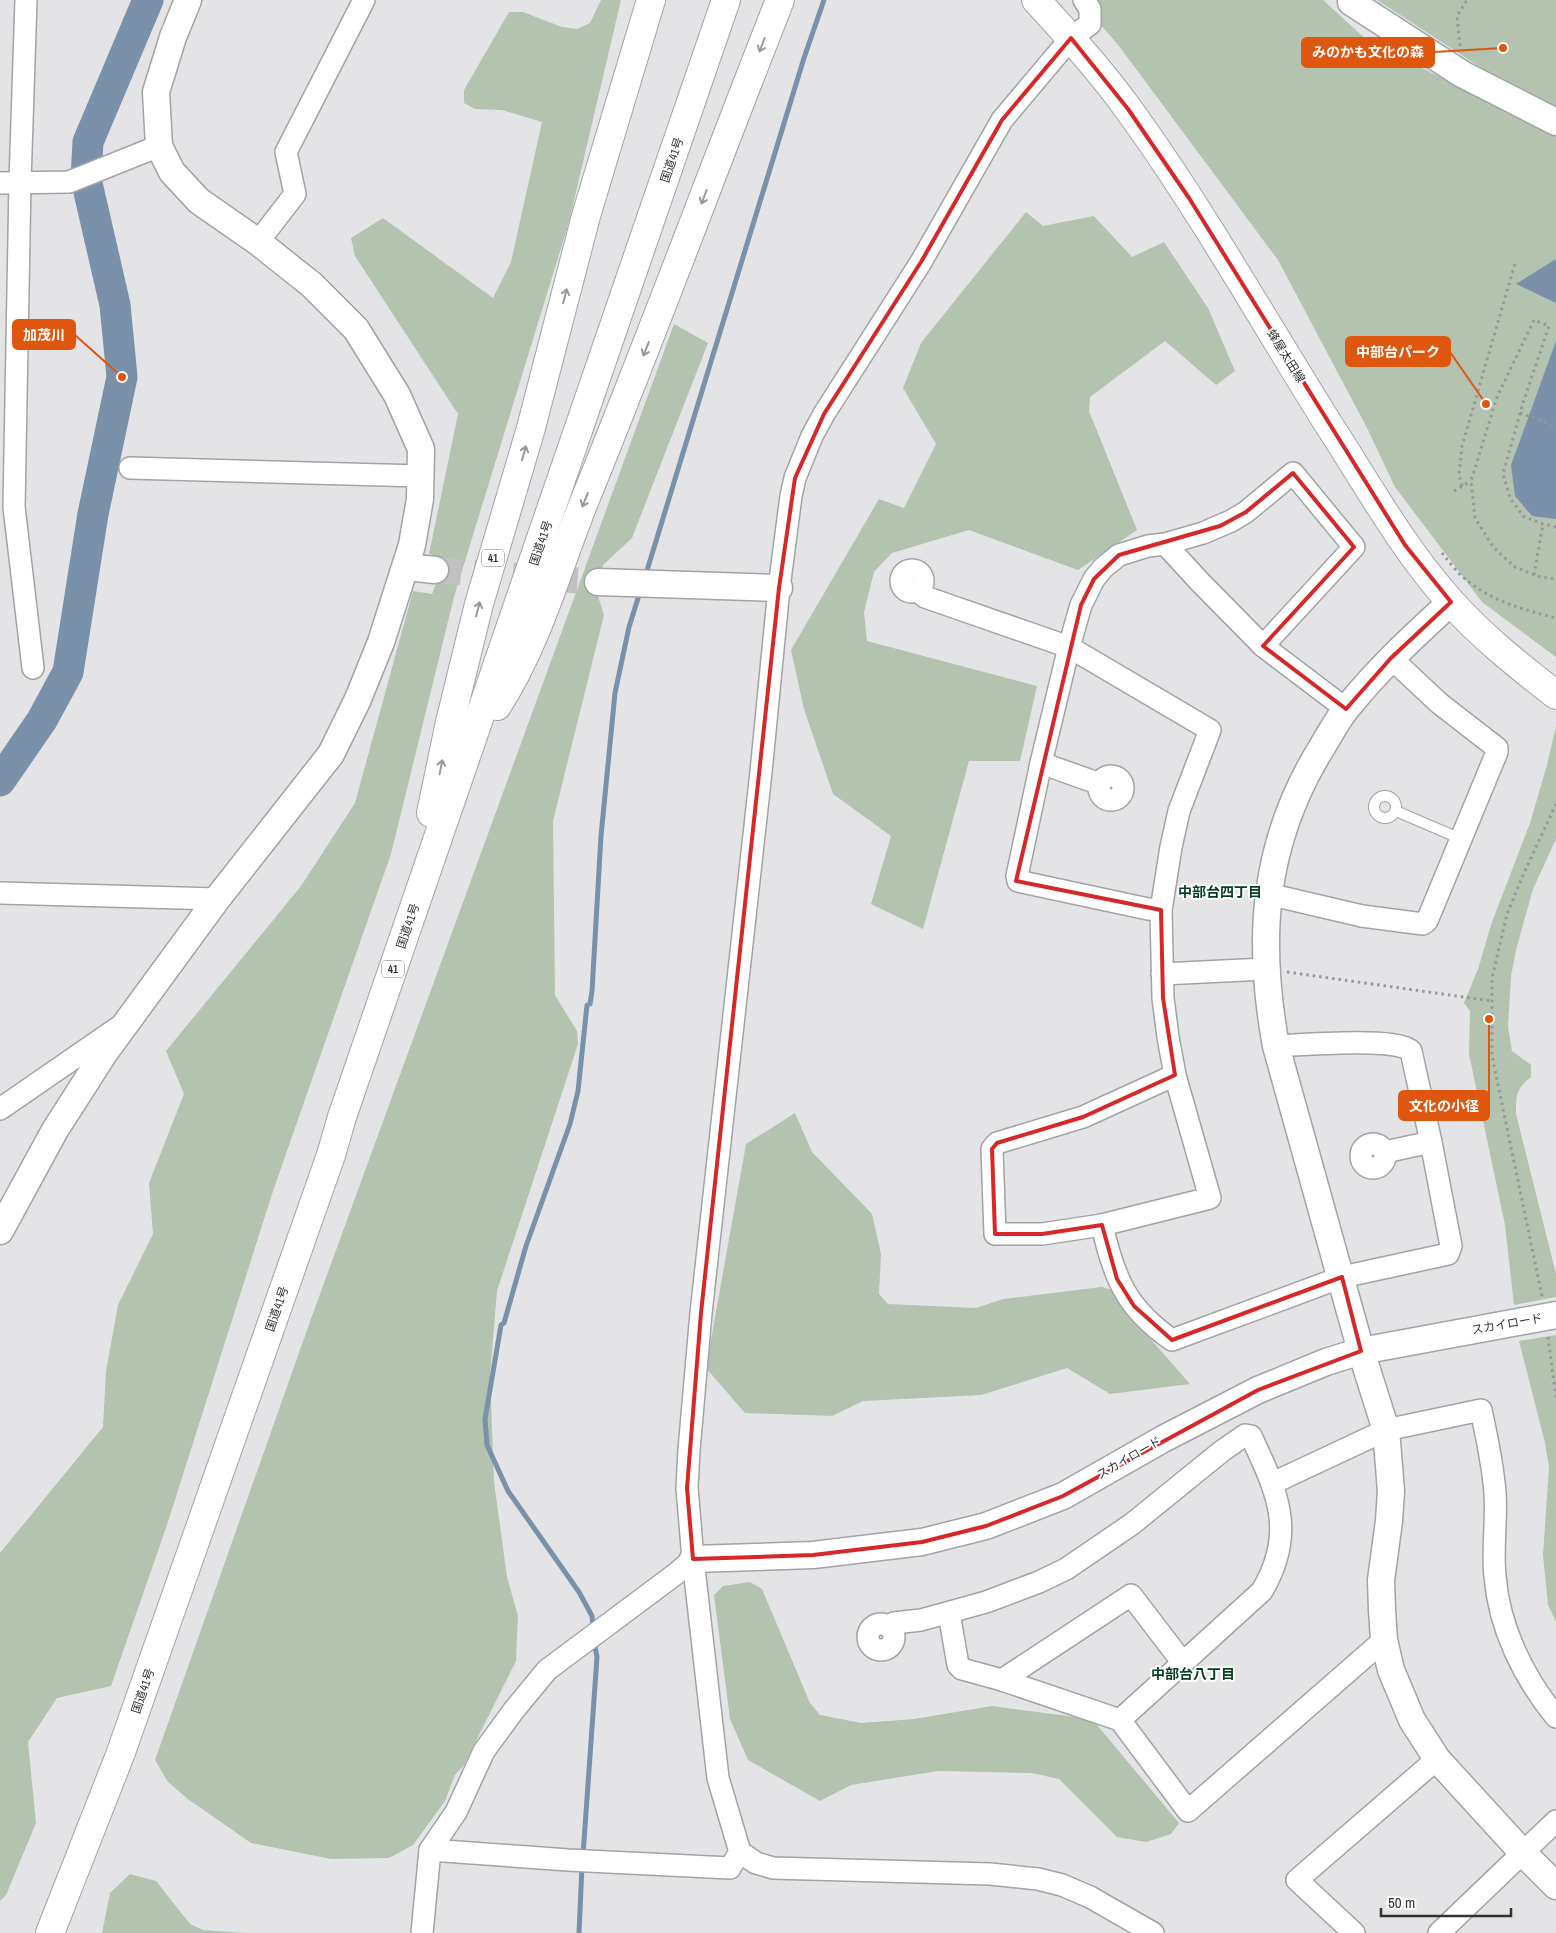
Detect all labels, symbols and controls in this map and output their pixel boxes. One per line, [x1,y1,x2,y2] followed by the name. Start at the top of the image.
[757,37,766,53] one-way arrow
[1302,38,1434,67] callout: みのかも文化の森
[1312,43,1424,61] text: みのかも文化の森
[657,135,687,185] street label: 国道41号
[699,189,709,204] one-way arrow
[561,288,570,304] one-way arrow
[13,320,75,349] callout: 加茂川
[23,326,65,344] text: 加茂川
[1263,326,1309,386] street label: 蜂屋太田線
[1346,337,1450,366] callout: 中部台パーク
[641,341,650,356] one-way arrow
[1356,343,1440,361] text: 中部台パーク
[520,445,529,461] one-way arrow
[580,492,590,507] one-way arrow
[526,518,556,568] street label: 国道41号
[482,550,504,566] road number: 41
[474,601,483,617] one-way arrow
[437,759,446,775] one-way arrow
[1178,883,1262,901] district label: 中部台四丁目
[393,901,423,951] street label: 国道41号
[382,961,404,978] road number: 41
[1399,1091,1489,1120] callout: 文化の小径
[1409,1097,1479,1115] text: 文化の小径
[262,1284,292,1334] street label: 国道41号
[1470,1310,1544,1338] street label: スカイロード
[1094,1433,1164,1483] street label: スカイロード
[1151,1665,1235,1683] district label: 中部台八丁目
[128,1666,158,1716] street label: 国道41号
[1381,1886,1511,1918] scale bar
[1388,1892,1415,1913] text: 50 m

